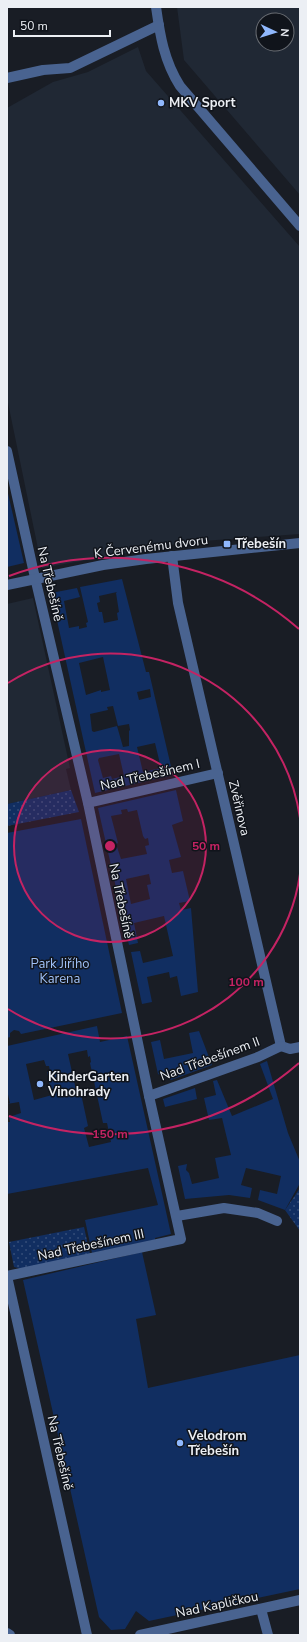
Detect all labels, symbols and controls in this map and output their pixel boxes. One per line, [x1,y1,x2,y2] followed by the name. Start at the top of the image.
[14,12,110,38] scale bar
[255,12,295,52] north arrow
[20,18,48,34] text: 50 m
[277,28,292,37] text: N
[169,94,236,112] place label: MKV Sport
[156,98,166,108] marker: MKV Sport
[93,530,209,563] street label: K Červenému dvoru
[235,535,286,553] place label: Třebešín
[222,539,232,549] marker: Třebešín
[33,545,67,623] street label: Na Třebešíně
[98,755,202,795] street label: Nad Třebešínem I
[224,778,254,838] street label: Zvěřinova
[192,838,220,854] text: 50 m
[103,839,117,853] centre of rings
[104,862,138,940] street label: Na Třebešíně
[31,955,90,988] park label: Park Jiřího Karena
[228,974,264,990] text: 100 m
[158,1033,262,1085] street label: Nad Třebešínem II
[47,1068,129,1101] place label: KinderGarten Vinohrady
[35,1079,45,1089] marker: KinderGarten Vinohrady
[92,1126,128,1142] text: 150 m
[36,1225,146,1265] street label: Nad Třebešínem III
[43,1414,77,1492] street label: Na Třebešíně
[187,1427,247,1460] place label: Velodrom Třebešín
[175,1438,185,1448] marker: Velodrom Třebešín
[174,1587,260,1623] street label: Nad Kapličkou

